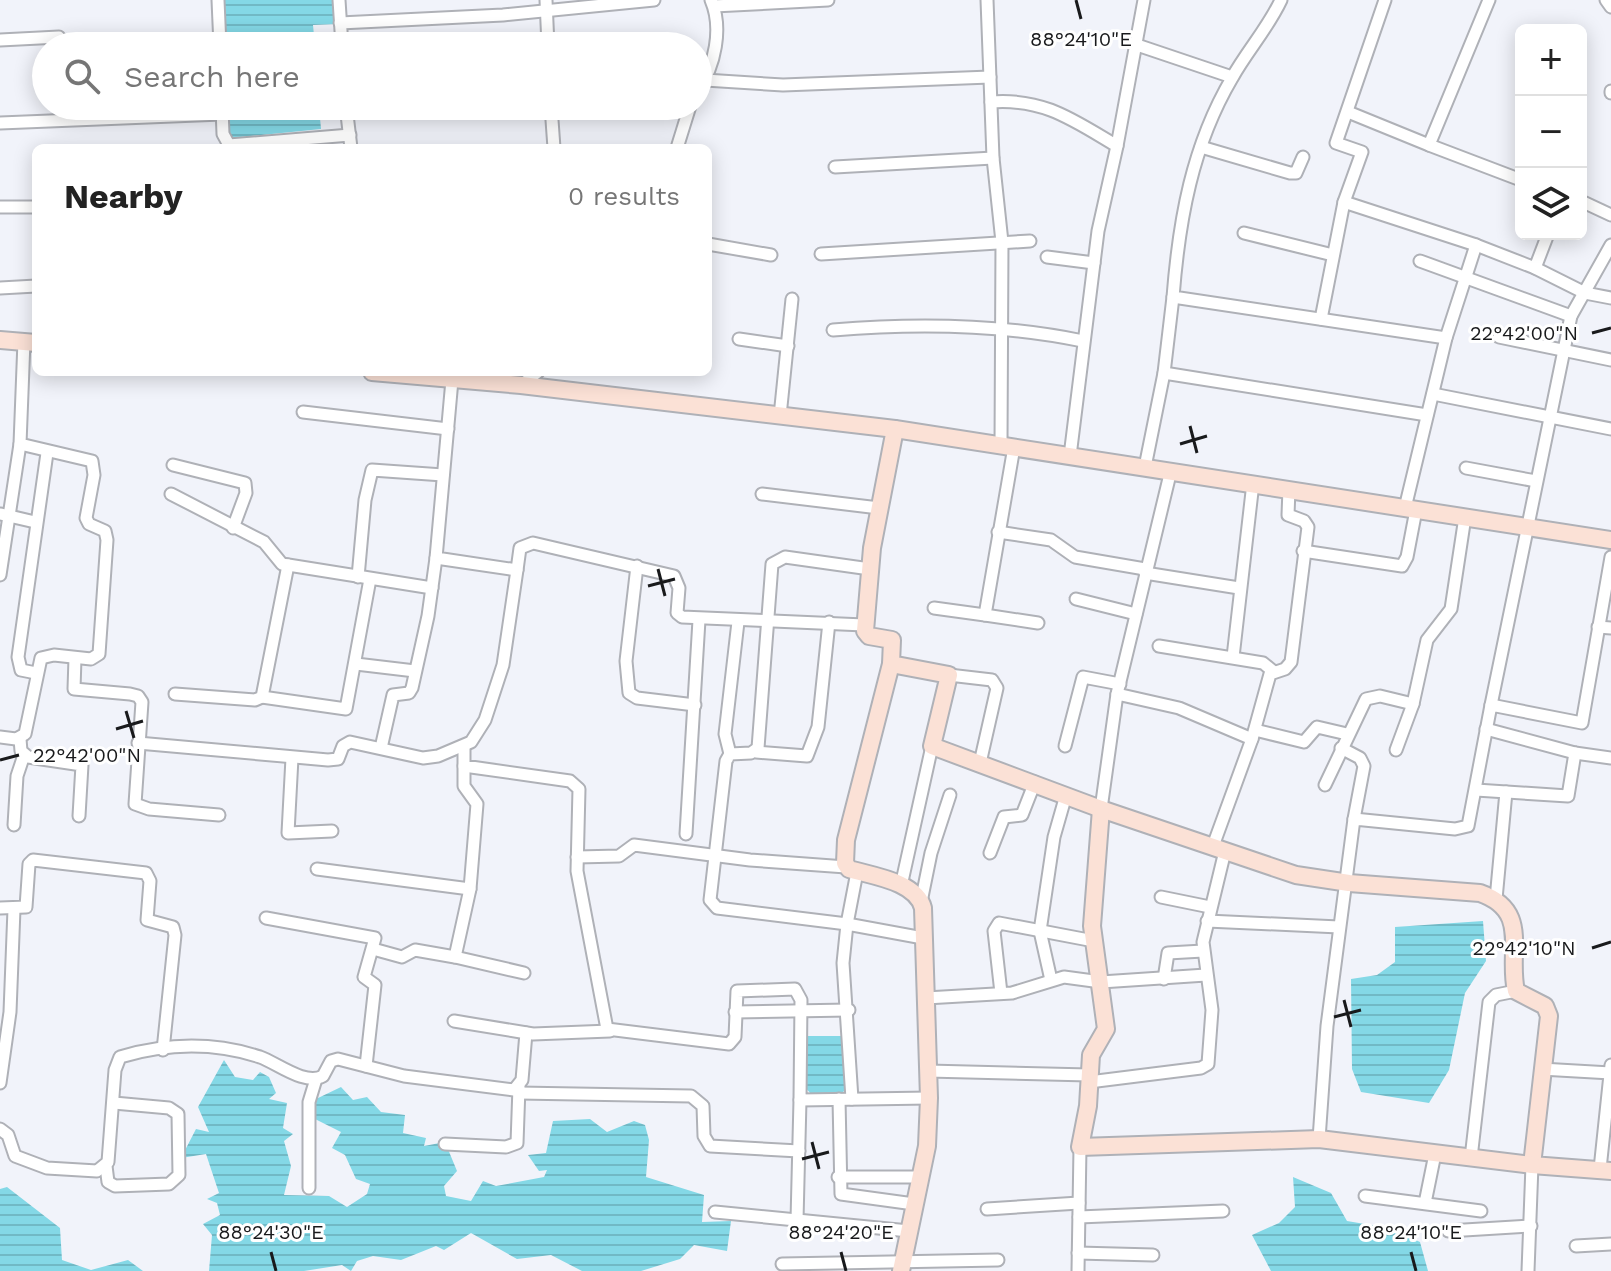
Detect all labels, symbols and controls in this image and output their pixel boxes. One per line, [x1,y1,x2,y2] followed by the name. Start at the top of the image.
[1515,24,1587,240] map controls
[1515,24,1587,96] button: +
[1030,27,1132,51] text: 88°24'10"E
[32,32,712,120] search box
[60,54,104,98] icon: search
[124,59,300,94] text: Search here
[1515,96,1587,168] button: −
[1515,168,1587,240] button: layers
[64,176,183,216] text: Nearby
[568,181,680,211] text: 0 results
[1470,321,1578,345] text: 22°42'00"N
[33,743,141,767] text: 22°42'00"N
[1472,936,1576,960] text: 22°42'10"N
[218,1220,324,1244] text: 88°24'30"E
[788,1220,894,1244] text: 88°24'20"E
[1360,1220,1462,1244] text: 88°24'10"E

